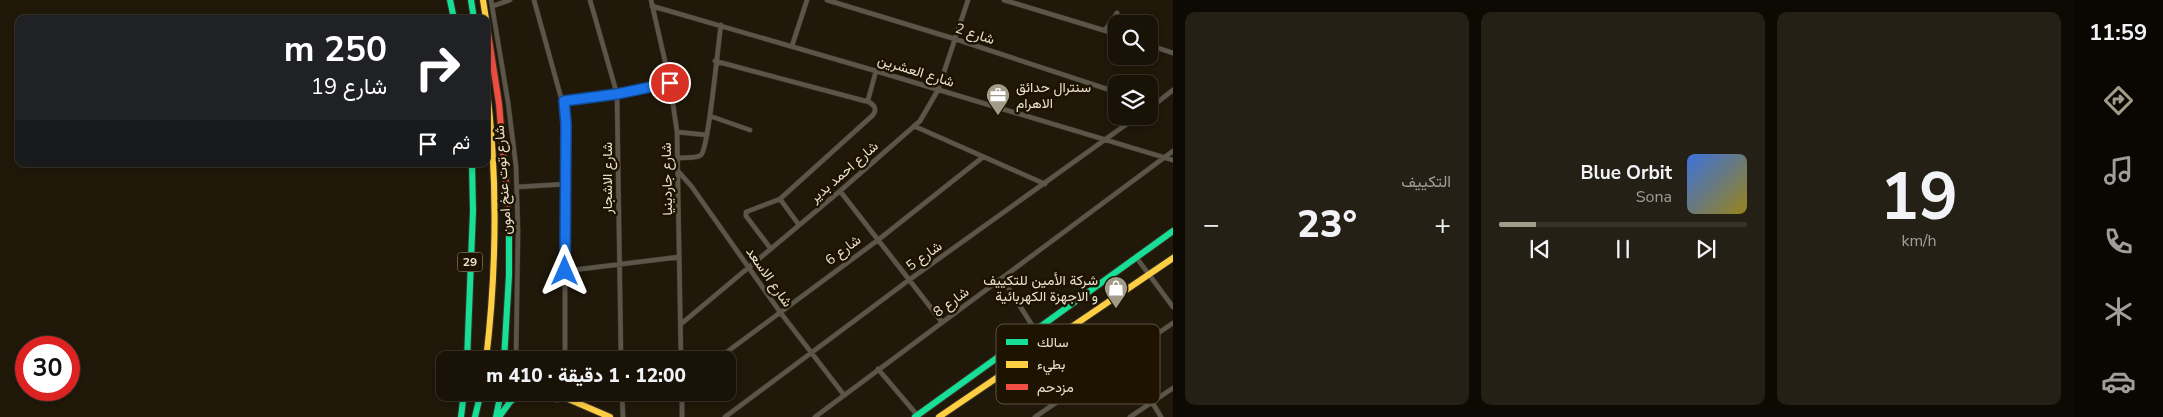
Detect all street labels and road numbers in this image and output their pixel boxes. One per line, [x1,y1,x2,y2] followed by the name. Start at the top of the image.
[953,19,997,50] street label: شارع 2
[875,50,957,93] street label: شارع العشرين
[490,125,517,235] street label: شارع توت عنخ امون
[805,137,883,209] street label: شارع احمد بدير
[598,142,618,215] street label: شارع الاشجار
[657,142,678,216] street label: شارع جاردينيا
[821,230,865,270] street label: شارع 6
[902,237,946,276] street label: شارع 5
[740,243,797,311] street label: شارع الاسعد
[458,252,482,272] road number: 29
[929,283,973,322] street label: شارع 8

